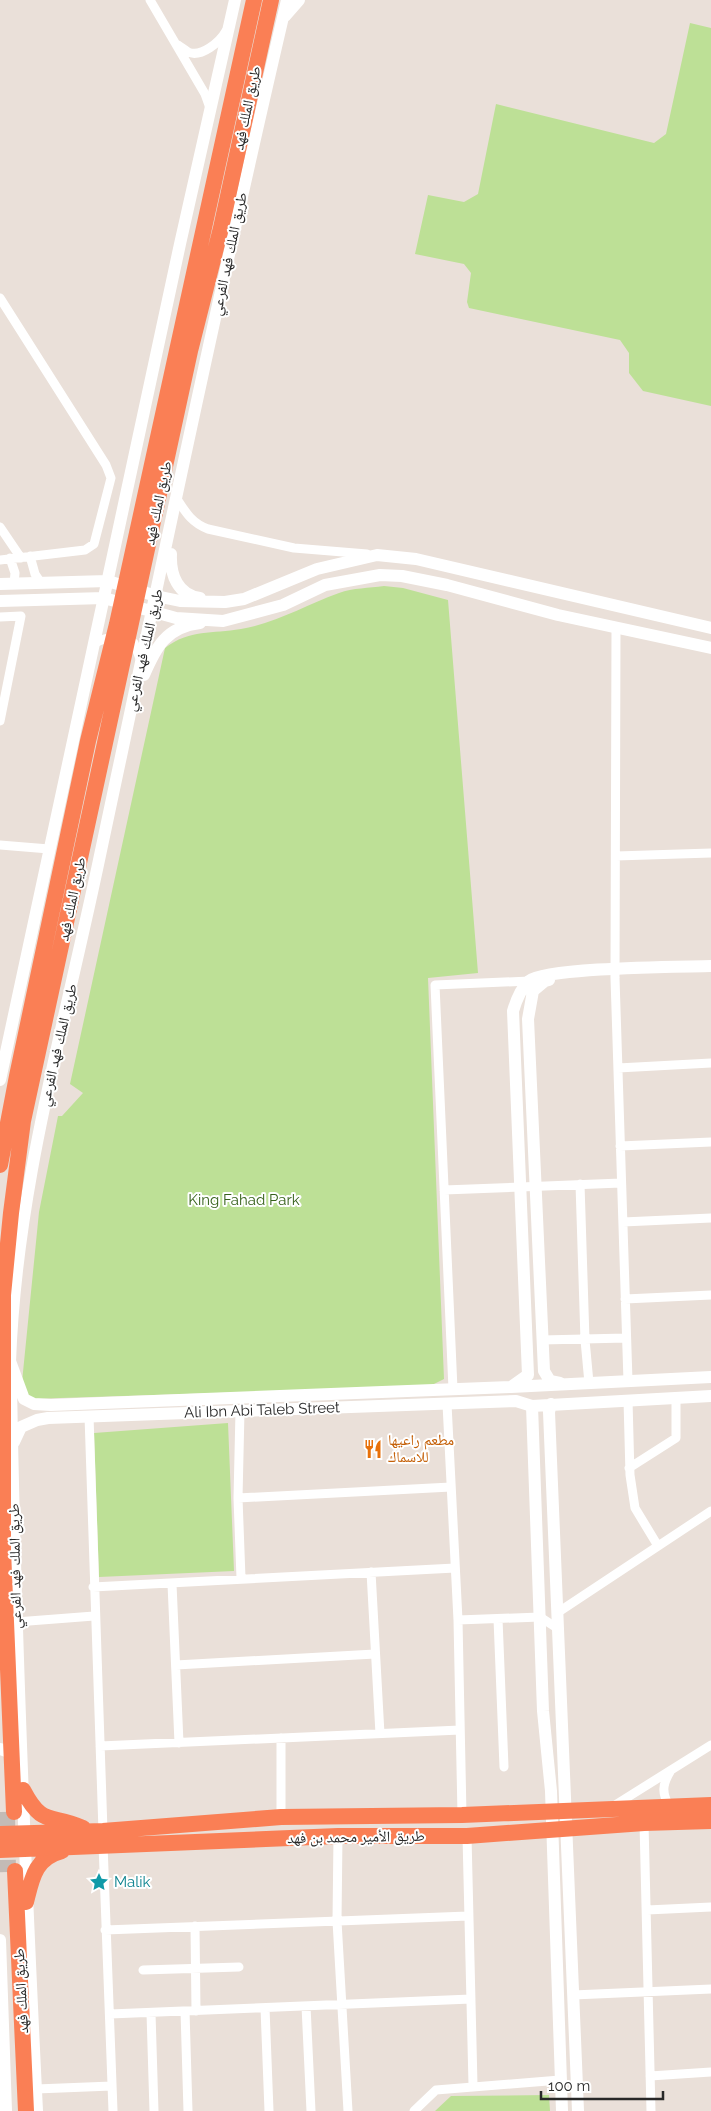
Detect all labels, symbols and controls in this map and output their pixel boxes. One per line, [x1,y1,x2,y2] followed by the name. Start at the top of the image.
[229,64,266,152] street label: طريق الملك فهد
[207,191,254,318] street label: طريق الملك فهد الفرعي
[140,459,177,547] street label: طريق الملك فهد
[121,587,170,714] street label: طريق الملك فهد الفرعي
[54,855,91,943] street label: طريق الملك فهد
[35,982,84,1109] street label: طريق الملك فهد الفرعي
[188,1191,300,1209] park label: King Fahad Park
[184,1398,340,1422] street label: Ali Ibn Abi Taleb Street
[388,1431,454,1466] place label: مطعم راعيها للاسماك
[362,1438,384,1460] restaurant icon: مطعم راعيها للاسماك
[5,1503,28,1629] street label: طريق الملك فهد الفرعي
[287,1827,425,1848] street label: طريق الأمير محمد بن فهد
[88,1871,110,1893] place icon: Malik
[114,1873,151,1891] place label: Malik
[10,1948,33,2034] street label: طريق الملك فهد
[541,2068,664,2100] scale bar
[548,2077,590,2095] text: 100 m

